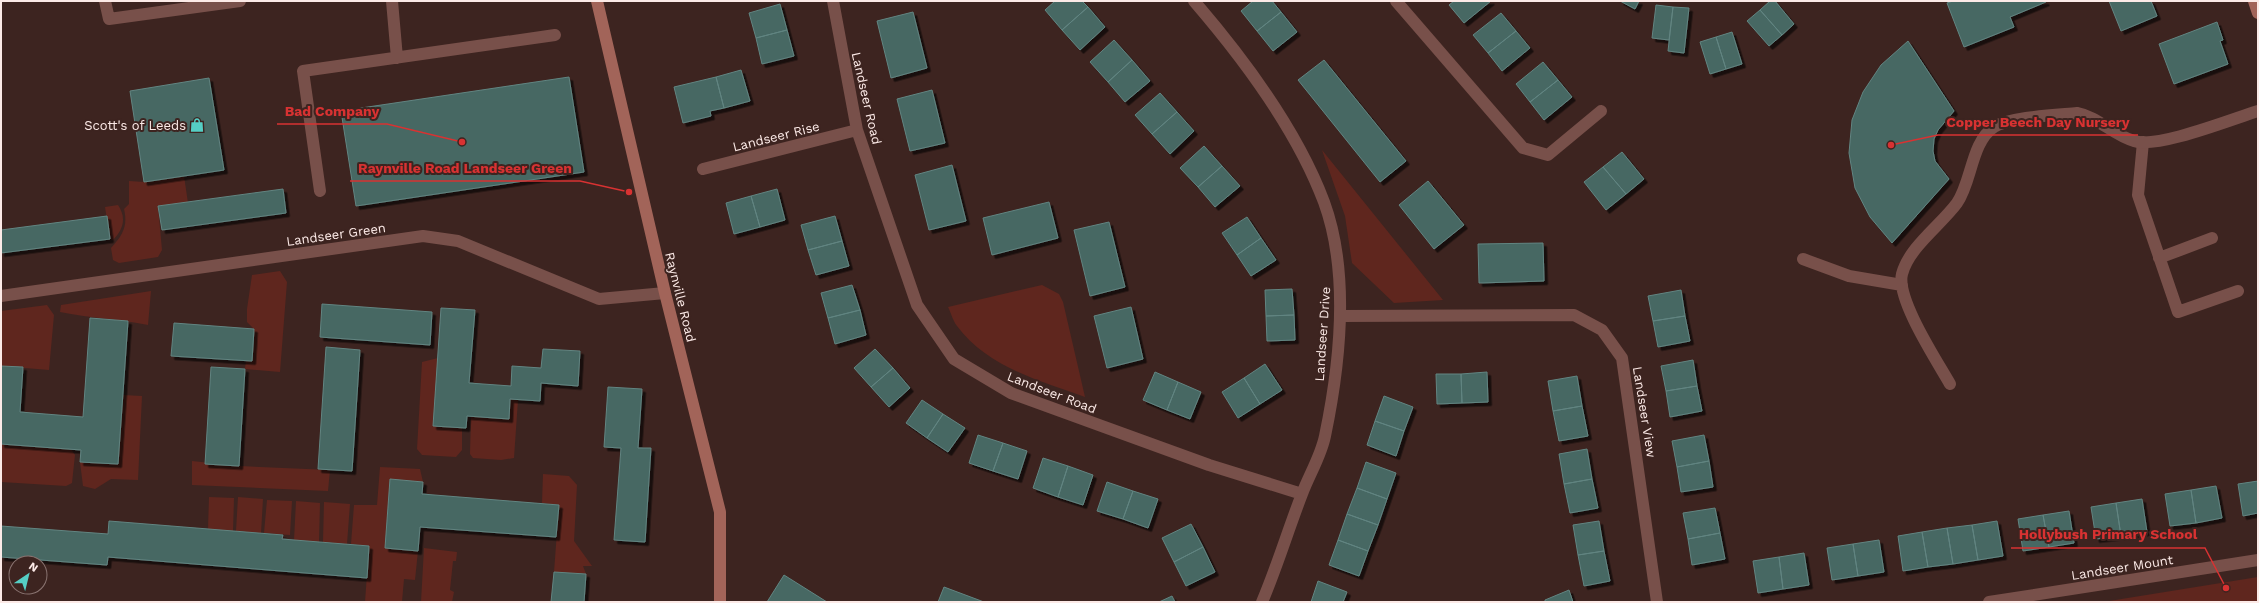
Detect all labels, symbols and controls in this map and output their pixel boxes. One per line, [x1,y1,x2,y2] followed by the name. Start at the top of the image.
[849,50,884,146] street label: Landseer Road
[277,98,387,124] callout: Bad Company
[285,103,379,119] text: Bad Company
[1938,109,2138,135] callout: Copper Beech Day Nursery
[1946,114,2130,130] text: Copper Beech Day Nursery
[189,117,205,133] shop icon: Scott's of Leeds
[84,118,186,133] place label: Scott's of Leeds
[731,118,821,155] street label: Landseer Rise
[350,155,580,181] callout: Raynville Road Landseer Green
[358,160,572,176] text: Raynville Road Landseer Green
[285,220,387,249] street label: Landseer Green
[662,251,699,344] street label: Raynville Road
[1312,286,1333,382] street label: Landseer Drive
[1630,365,1659,459] street label: Landseer View
[1005,369,1099,416] street label: Landseer Road
[2011,522,2205,548] callout: Hollybush Primary School
[2019,526,2198,542] text: Hollybush Primary School
[2070,552,2175,583] street label: Landseer Mount
[8,555,48,595] north arrow
[26,560,41,575] text: N

